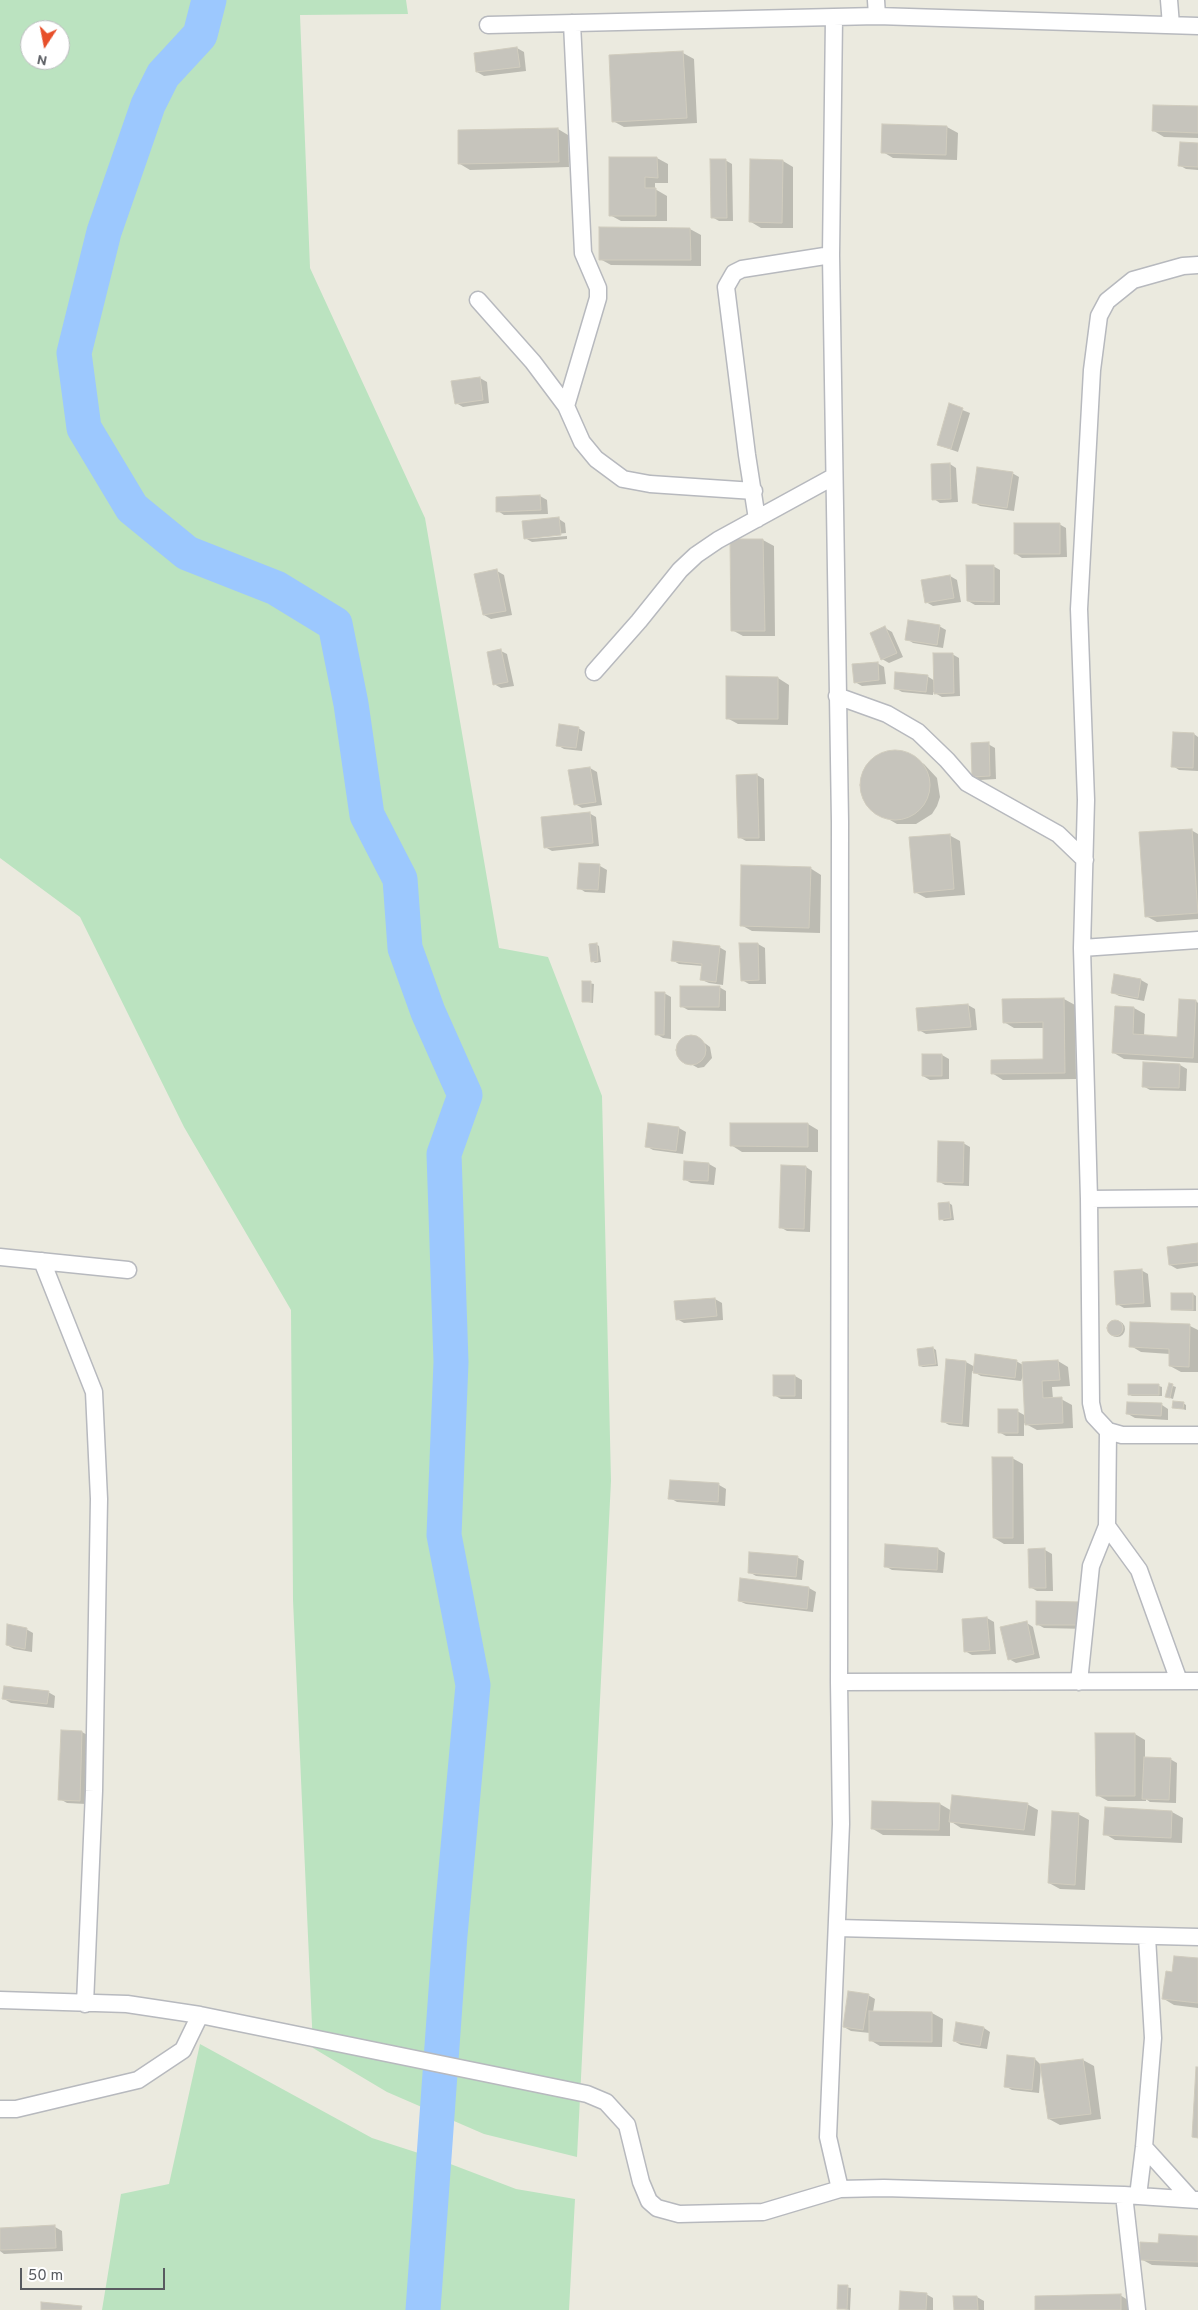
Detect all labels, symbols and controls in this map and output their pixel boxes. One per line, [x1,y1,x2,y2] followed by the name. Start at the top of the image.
[20,20,70,70] north arrow
[36,50,49,69] text: N
[22,2258,168,2290] scale bar
[28,2267,63,2286] text: 50 m

